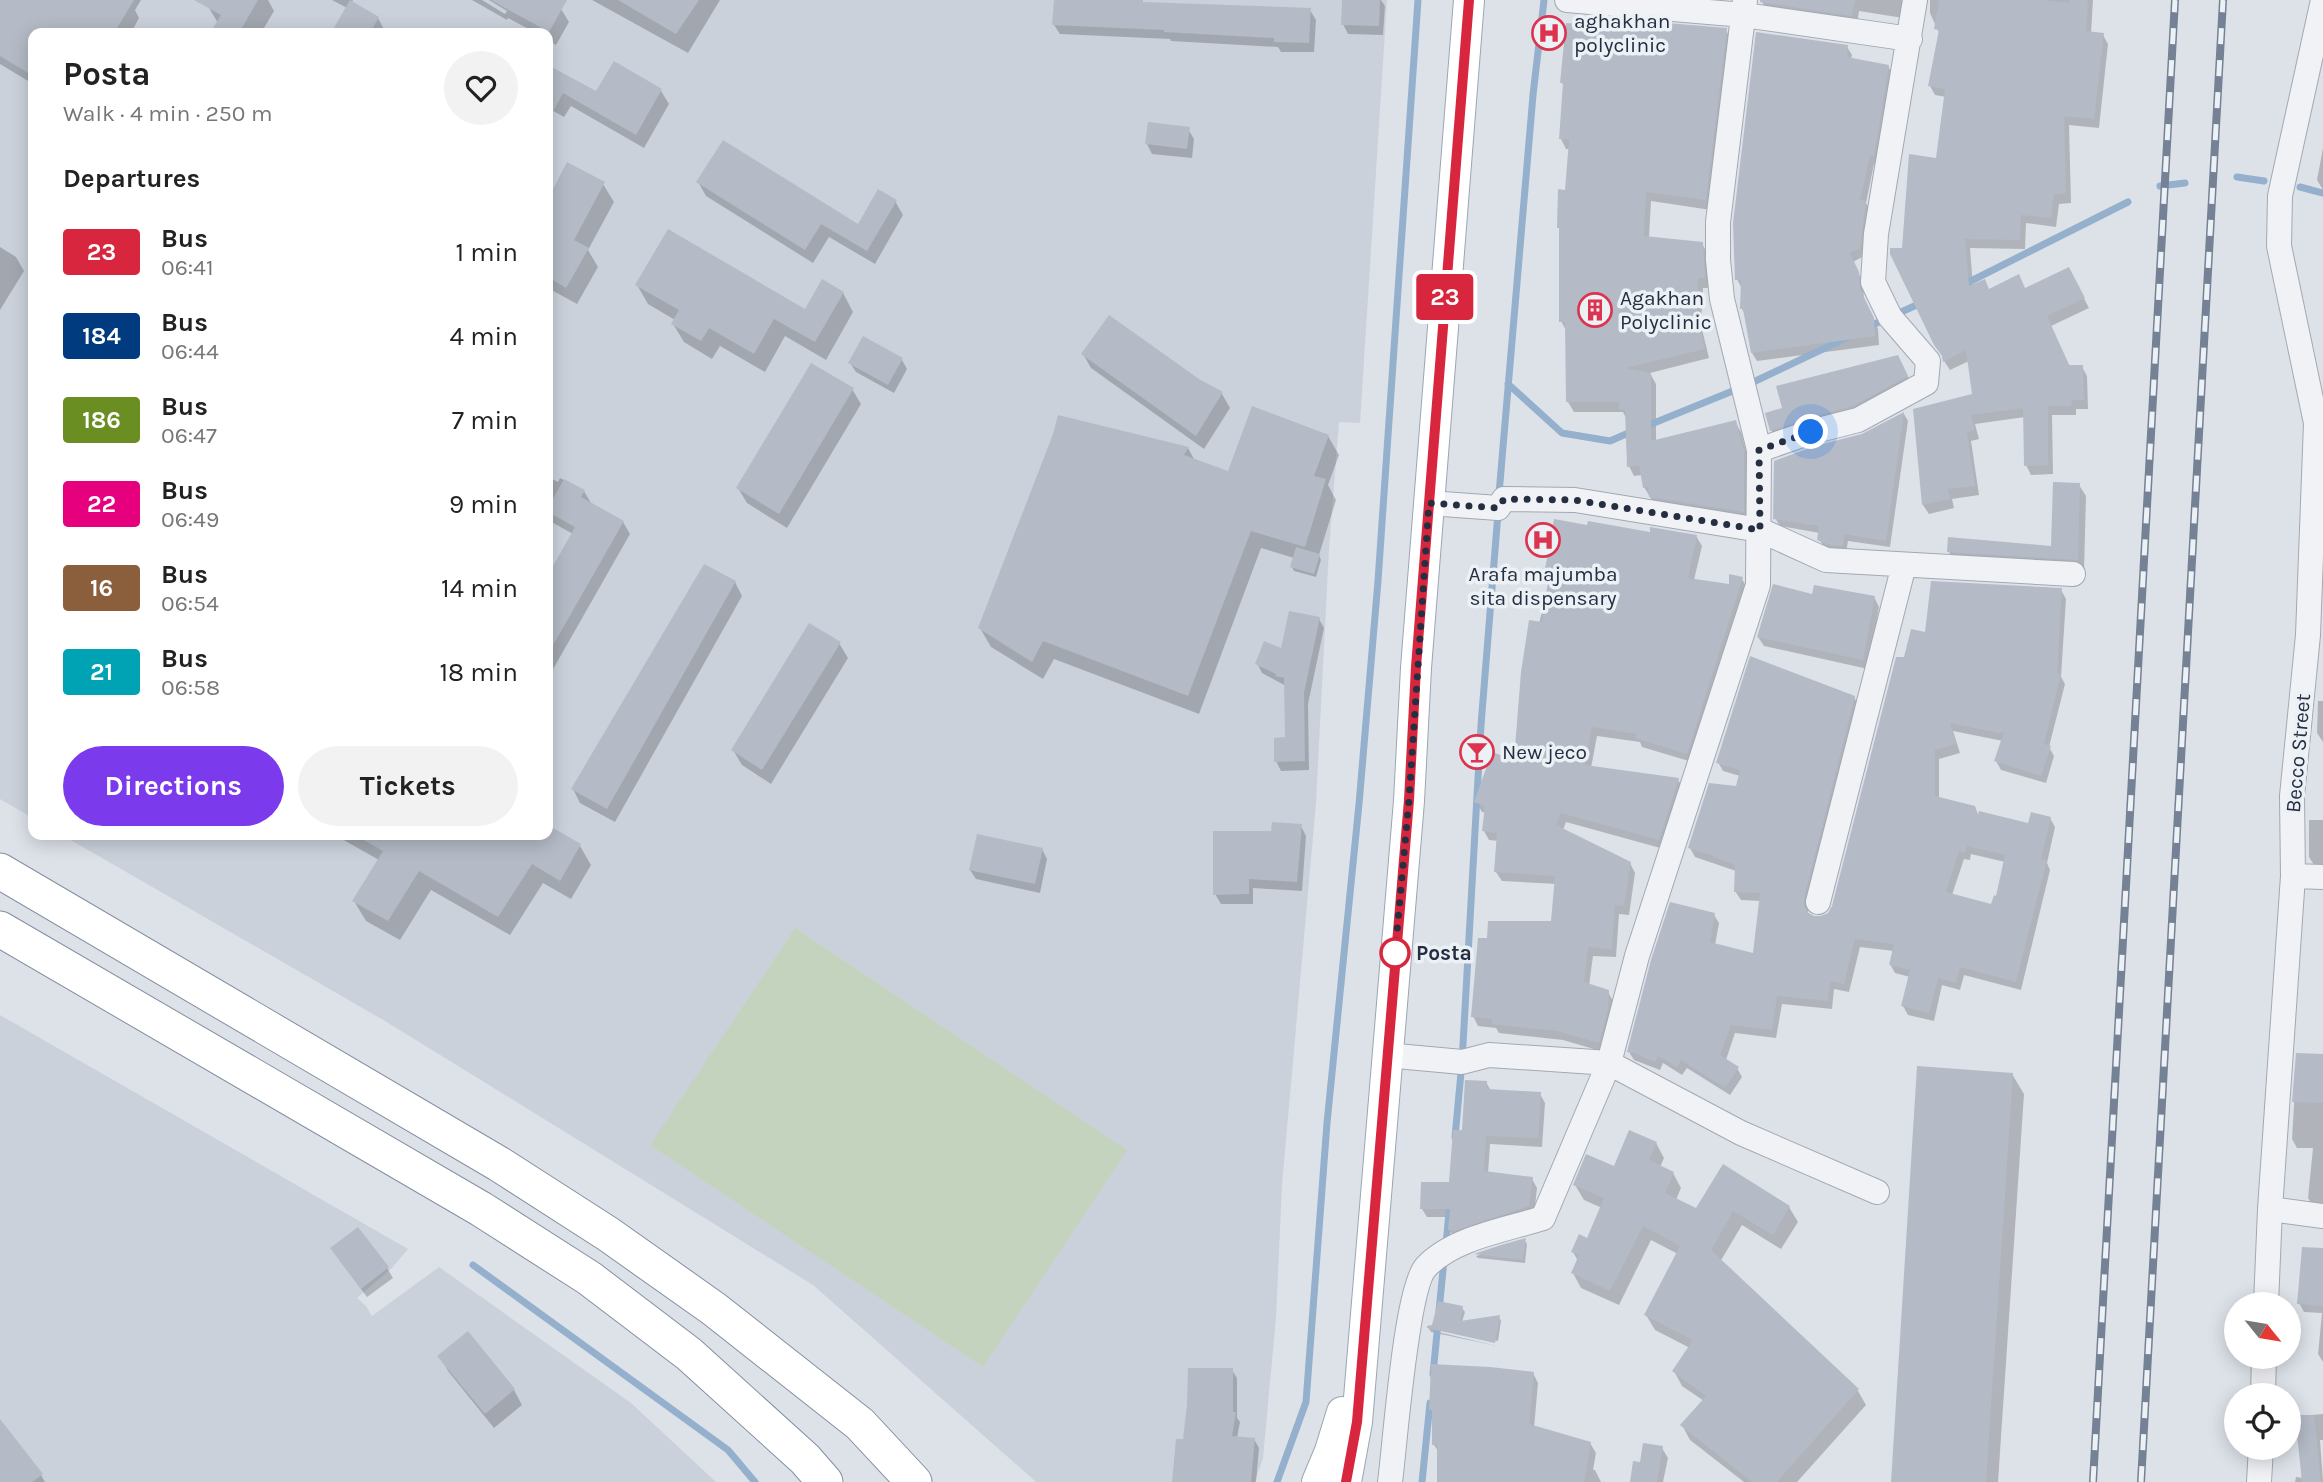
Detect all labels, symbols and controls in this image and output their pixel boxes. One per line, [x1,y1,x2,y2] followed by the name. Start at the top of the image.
[1574,9,1670,57] place label: aghakhan polyclinic
[1530,14,1568,52] hospital icon: aghakhan polyclinic
[444,51,518,125] button: heart
[63,55,151,93] text: Posta
[63,100,272,127] text: Walk · 4 min · 250 m
[63,163,200,194] text: Departures
[161,223,208,254] text: Bus
[455,237,518,268] text: 1 min
[87,238,116,266] text: 23
[161,254,214,281] text: 06:41
[1414,274,1476,320] line badge: 23
[1430,283,1460,311] text: 23
[1620,286,1712,334] place label: Agakhan Polyclinic
[1576,291,1614,329] building icon: Agakhan Polyclinic
[161,307,208,338] text: Bus
[450,321,518,352] text: 4 min
[82,322,121,350] text: 184
[161,338,219,365] text: 06:44
[161,391,208,422] text: Bus
[452,405,518,436] text: 7 min
[82,406,121,434] text: 186
[1793,414,1828,449] your location
[161,422,217,449] text: 06:47
[161,475,208,506] text: Bus
[449,489,518,520] text: 9 min
[87,490,116,518] text: 22
[161,506,219,533] text: 06:49
[1524,521,1562,559] hospital icon: Arafa majumba sita dispensary
[161,559,208,590] text: Bus
[1468,562,1618,610] place label: Arafa majumba sita dispensary
[441,573,518,604] text: 14 min
[90,574,113,602] text: 16
[161,590,219,617] text: 06:54
[161,643,208,674] text: Bus
[439,657,518,688] text: 18 min
[90,658,113,686] text: 21
[161,674,220,701] text: 06:58
[2281,692,2315,814] street label: Becco Street
[1458,733,1496,771] bar icon: New jeco
[1502,740,1587,764] place label: New jeco
[63,746,284,826] button: Directions
[298,746,518,826] button: Tickets
[1380,938,1410,968] marker: Posta
[1416,941,1472,965] place label: Posta
[2224,1292,2301,1368] north arrow
[2224,1292,2301,1460] map controls
[2224,1383,2301,1460] button: locate

